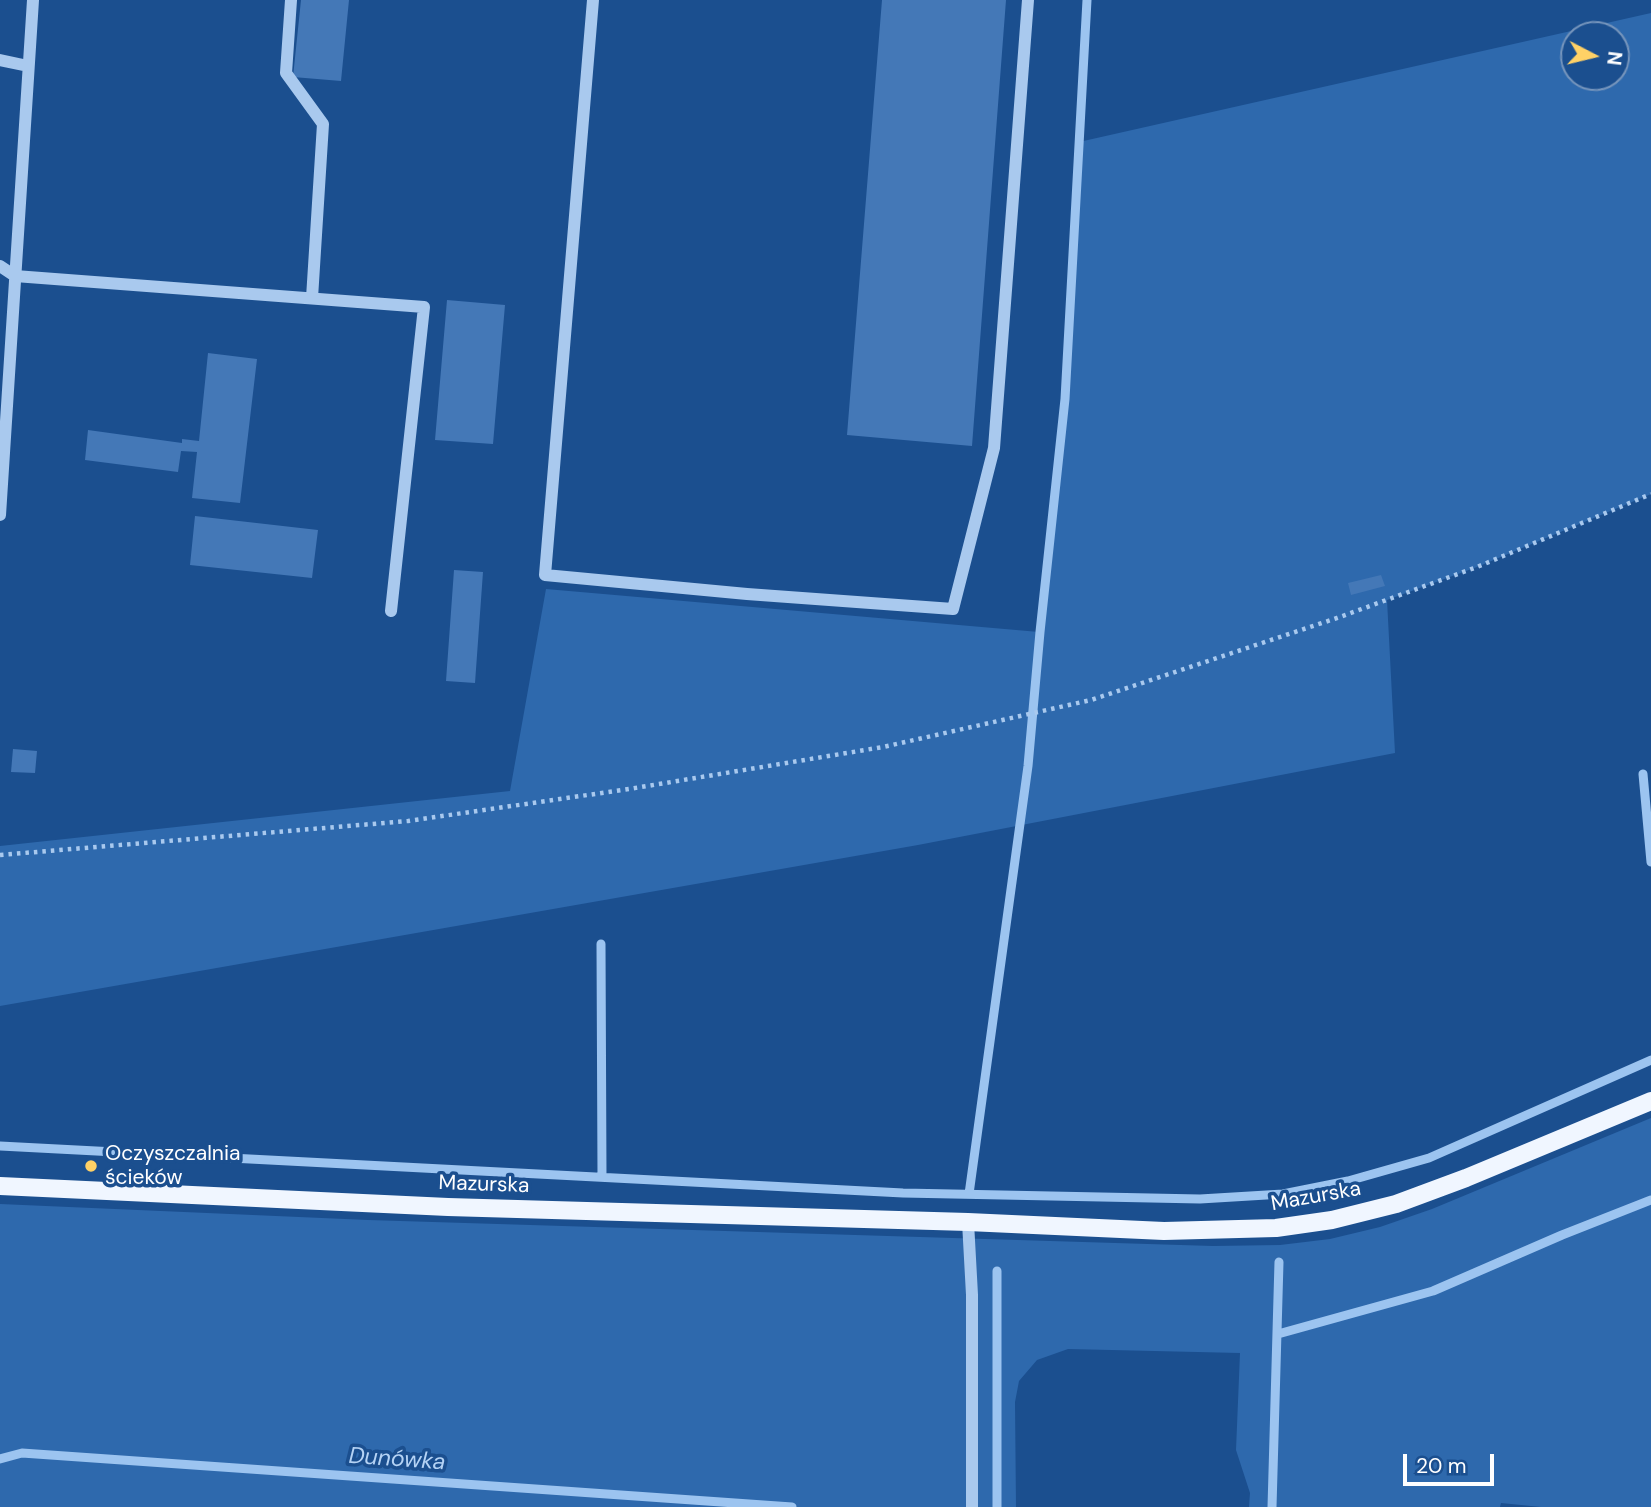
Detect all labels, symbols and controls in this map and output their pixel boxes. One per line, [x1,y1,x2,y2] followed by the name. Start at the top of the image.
[1560,21,1630,91] north arrow
[1601,50,1628,67] text: N
[105,1141,240,1191] place label: Oczyszczalnia ścieków
[83,1158,99,1174] marker: Oczyszczalnia ścieków
[438,1171,530,1199] street label: Mazurska
[1269,1177,1363,1217] street label: Mazurska
[1406,1440,1497,1484] scale bar
[348,1443,446,1477] water label: Dunówka
[1416,1452,1467,1480] text: 20 m

